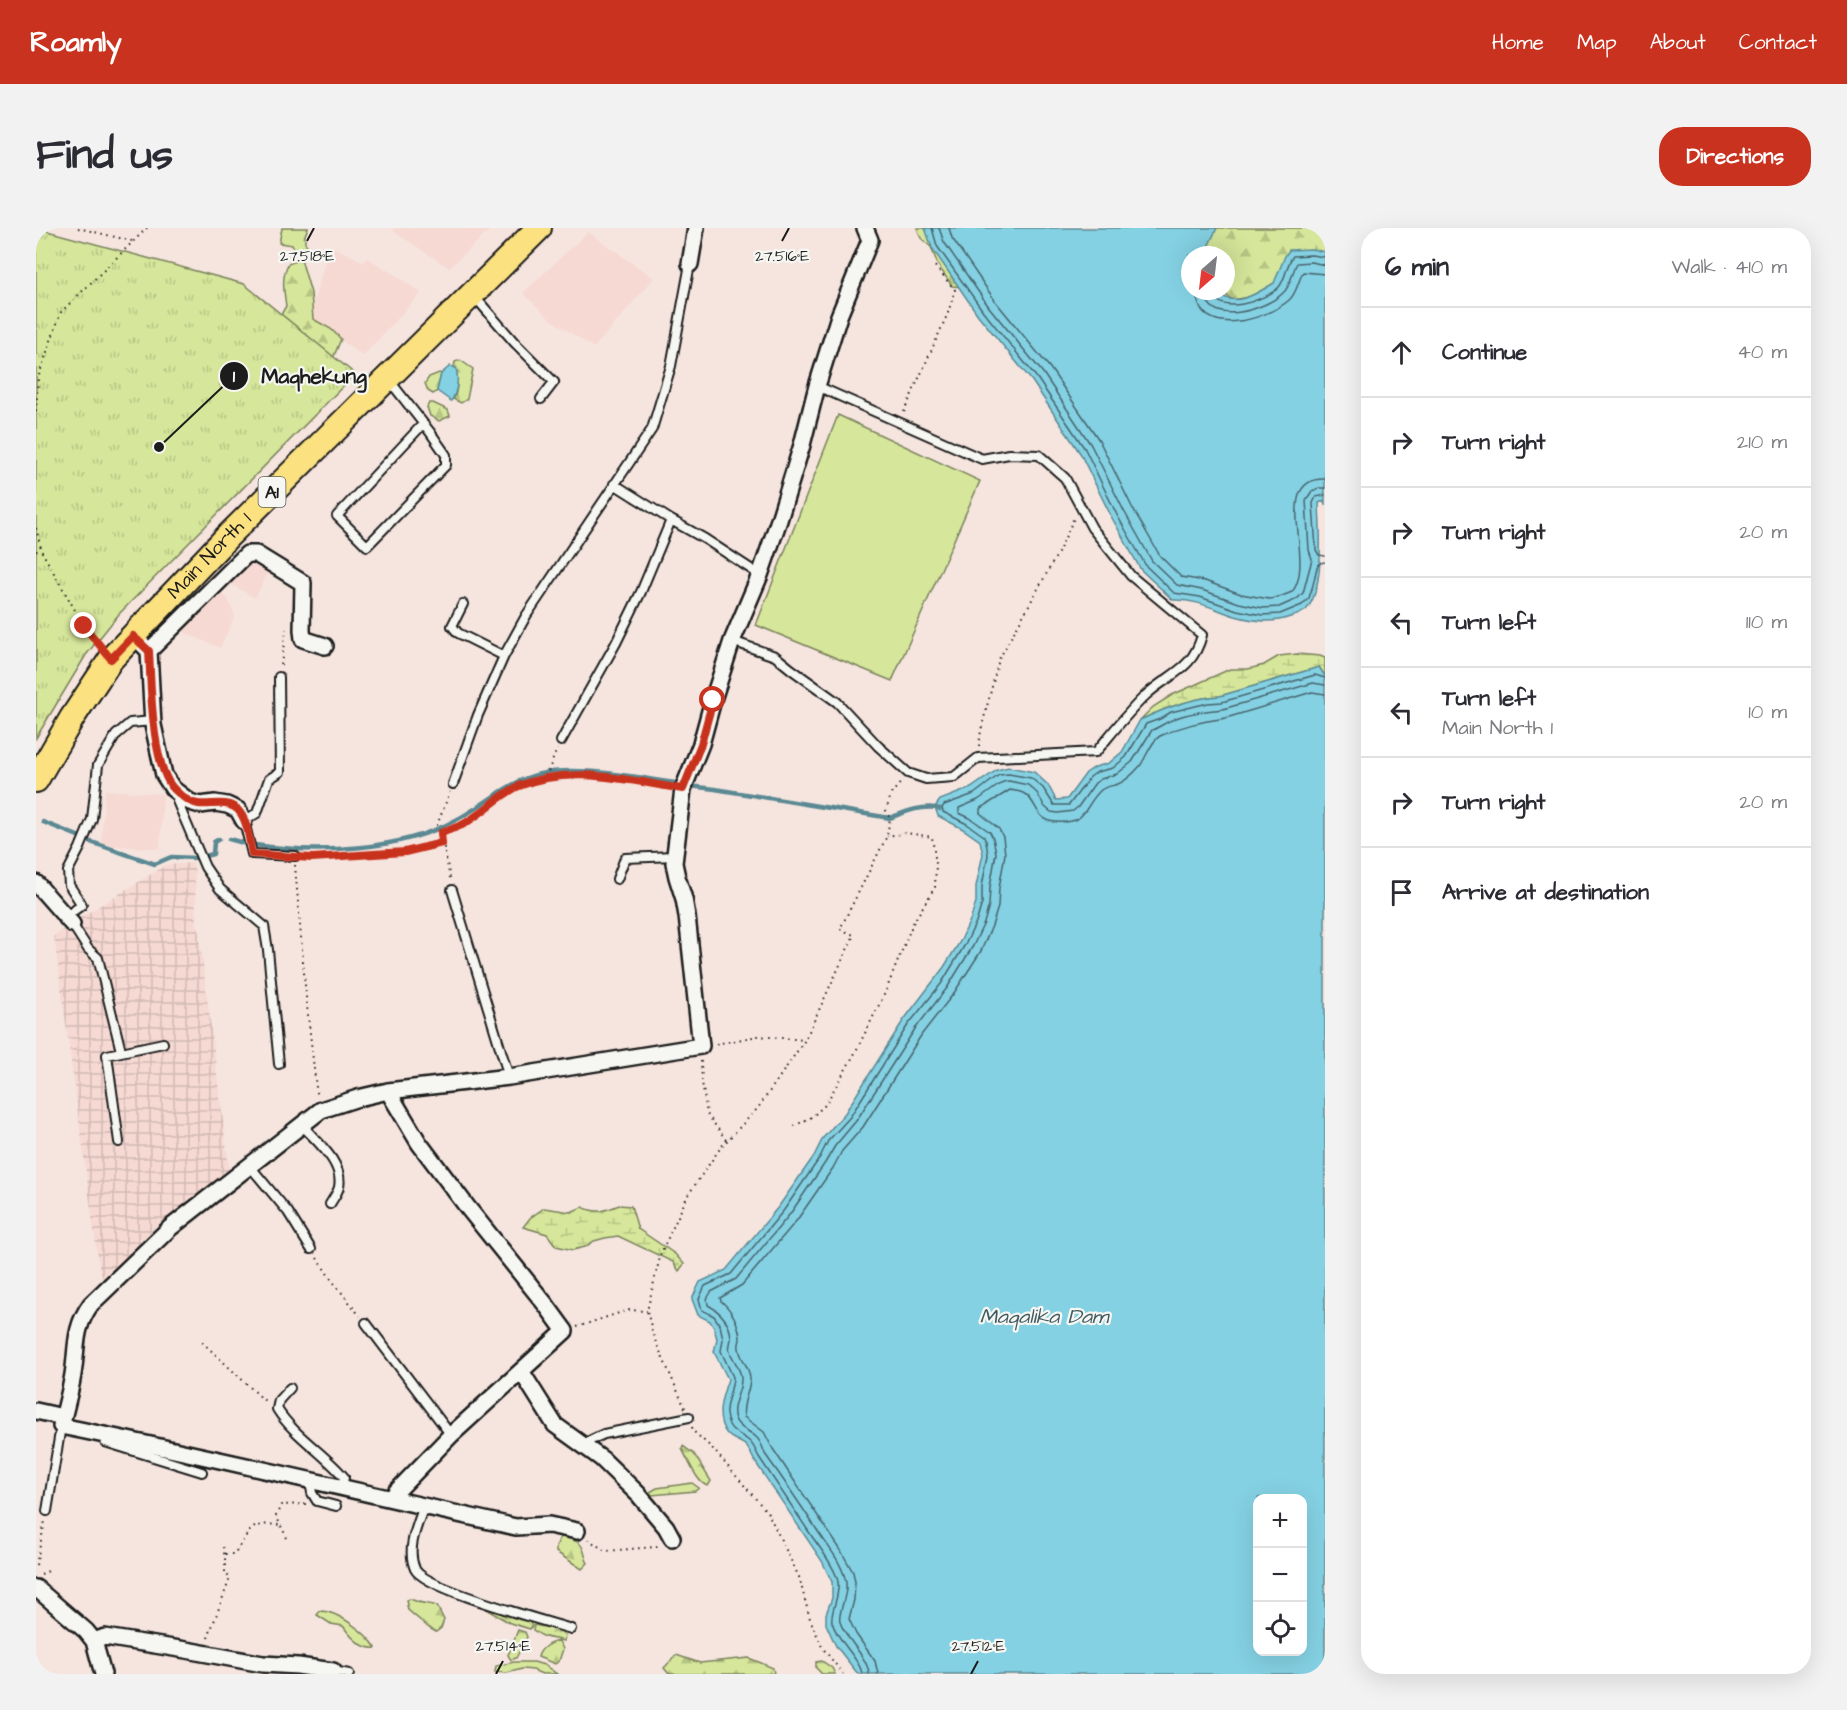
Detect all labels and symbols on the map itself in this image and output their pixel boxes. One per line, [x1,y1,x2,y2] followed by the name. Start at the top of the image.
[280,246,334,267] text: 27.518°E
[755,246,809,267] text: 27.516°E
[1181,246,1235,300] north arrow
[219,356,378,395] callout: Maqhekung
[261,362,367,393] text: Maqhekung
[233,364,236,389] text: 1
[258,477,286,507] road number: A1
[161,506,258,606] street label: Main North 1
[70,612,96,638] route end
[699,686,725,712] route start
[980,1302,1111,1331] water label: Maqalika Dam
[476,1636,531,1657] text: 27.514°E
[951,1636,1005,1657] text: 27.512°E

